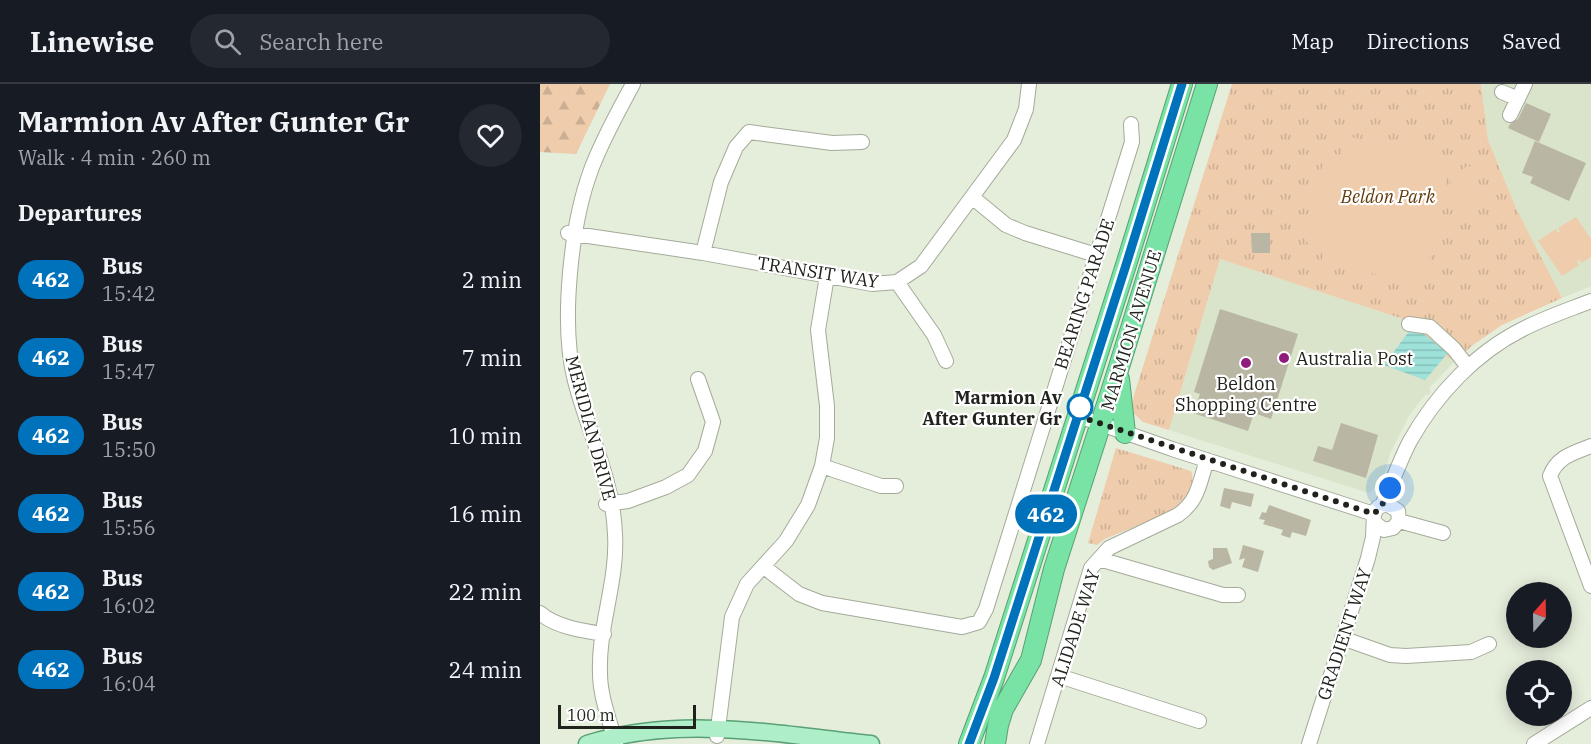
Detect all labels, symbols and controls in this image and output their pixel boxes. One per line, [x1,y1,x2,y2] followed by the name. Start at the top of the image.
[190,14,610,68] search box
[30,23,154,60] text: Linewise
[211,25,244,58] icon: search
[259,27,383,56] text: Search here
[1291,27,1334,55] text: Map
[1367,27,1469,55] text: Directions
[1502,27,1561,55] text: Saved
[18,103,409,140] text: Marmion Av After Gunter Gr
[459,104,522,167] button: heart
[18,144,211,171] text: Walk · 4 min · 260 m
[1340,185,1436,208] park label: Beldon Park
[18,198,142,227] text: Departures
[1049,216,1119,372] street label: BEARING PARADE
[1096,247,1166,413] street label: MARMION AVENUE
[102,251,143,280] text: Bus
[756,251,881,293] street label: TRANSIT WAY
[32,265,70,293] text: 462
[462,265,522,294] text: 2 min
[102,280,156,307] text: 15:42
[102,329,143,358] text: Bus
[32,343,70,371] text: 462
[462,343,522,372] text: 7 min
[1296,347,1413,370] place label: Australia Post
[1277,351,1291,365] marker: Australia Post
[561,353,621,503] street label: MERIDIAN DRIVE
[1239,356,1253,370] marker: Beldon Shopping Centre
[102,358,156,385] text: 15:47
[1175,372,1317,416] place label: Beldon Shopping Centre
[922,386,1063,430] place label: Marmion Av After Gunter Gr
[1067,394,1093,420] marker: Marmion Av After Gunter Gr
[102,407,143,436] text: Bus
[32,421,70,449] text: 462
[449,421,522,450] text: 10 min
[102,436,156,463] text: 15:50
[1375,473,1405,503] your location
[102,485,143,514] text: Bus
[1012,494,1080,534] line badge: 462
[32,499,70,527] text: 462
[449,499,522,528] text: 16 min
[1027,500,1065,528] text: 462
[102,514,156,541] text: 15:56
[102,563,143,592] text: Bus
[1312,564,1376,703] street label: GRADIENT WAY
[1045,566,1105,690] street label: ALIDADE WAY
[32,577,70,605] text: 462
[449,577,522,606] text: 22 min
[1506,582,1572,648] north arrow
[1506,582,1572,726] map controls
[102,592,156,619] text: 16:02
[102,641,143,670] text: Bus
[32,655,70,683] text: 462
[449,655,522,684] text: 24 min
[1506,660,1572,726] button: locate
[102,670,156,697] text: 16:04
[558,702,696,730] scale bar
[567,705,615,725] text: 100 m

